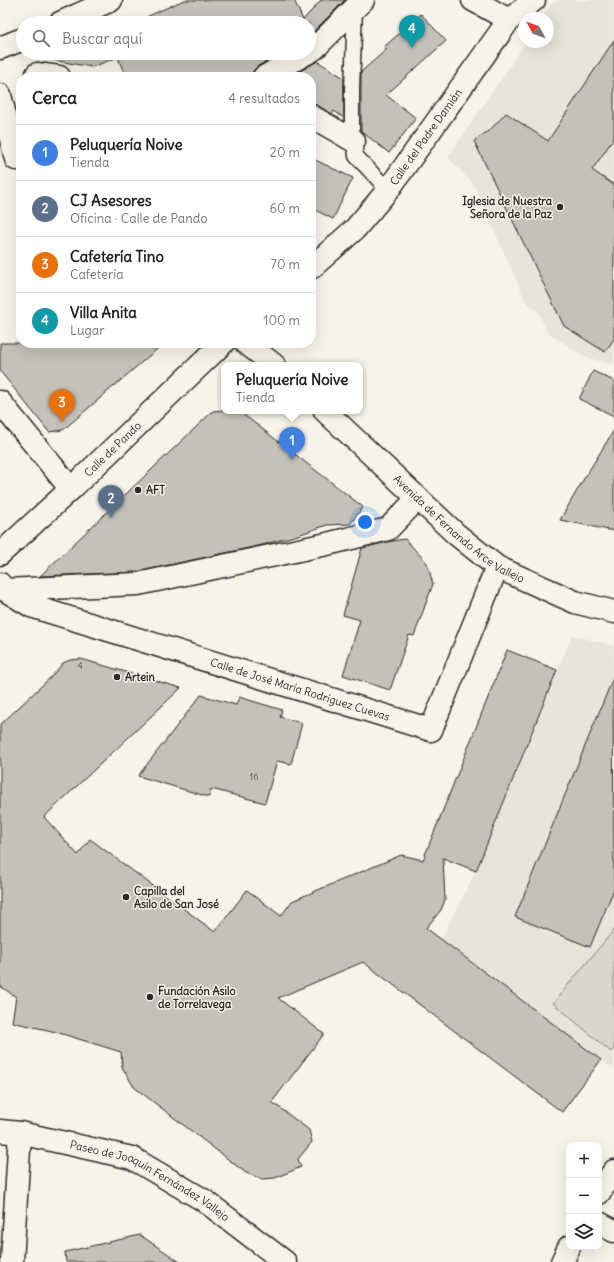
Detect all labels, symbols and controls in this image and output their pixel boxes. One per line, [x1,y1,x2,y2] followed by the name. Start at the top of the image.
[518,12,554,48] north arrow
[399,15,425,48] pin: 4
[16,16,316,60] search box
[30,27,52,49] icon: search
[62,29,142,48] text: Buscar aquí
[387,86,465,188] street label: Calle del Padre Damián
[32,87,77,109] text: Cerca
[228,90,300,107] text: 4 resultados
[70,135,183,154] text: Peluquería Noive
[42,144,48,161] text: 1
[270,144,300,161] text: 20 m
[70,154,109,171] text: Tienda
[70,191,152,210] text: CJ Asesores
[462,194,553,221] place label: Iglesia de Nuestra Señora de la Paz
[41,200,49,217] text: 2
[269,200,300,217] text: 60 m
[555,202,565,212] marker: Iglesia de Nuestra Señora de la Paz
[70,210,208,227] text: Oficina · Calle de Pando
[70,247,164,266] text: Cafetería Tino
[41,256,49,273] text: 3
[271,256,300,273] text: 70 m
[70,266,124,283] text: Cafetería
[70,303,137,322] text: Villa Anita
[41,312,49,329] text: 4
[263,312,300,329] text: 100 m
[70,322,104,339] text: Lugar
[221,362,363,414] popup
[236,370,348,389] text: Peluquería Noive
[49,389,75,422] pin: 3
[236,389,275,406] text: Tienda
[81,418,144,480] street label: Calle de Pando
[279,427,305,460] pin: 1
[390,472,527,585] street label: Avenida de Fernando Arce Vallejo
[146,483,165,497] place label: AFT
[98,485,124,518] pin: 2
[133,485,143,495] marker: AFT
[355,512,375,532] your location
[209,655,391,724] street label: Calle de José María Rodríguez Cuevas
[77,660,83,671] house number: 4
[125,670,156,684] place label: Artein
[112,672,122,682] marker: Artein
[250,771,258,782] house number: 16
[134,884,219,911] place label: Capilla del Asilo de San José
[121,892,131,902] marker: Capilla del Asilo de San José
[158,984,236,1012] place label: Fundación Asilo de Torrelavega
[145,992,155,1002] marker: Fundación Asilo de Torrelavega
[69,1137,232,1224] street label: Paseo de Joaquín Fernández Vallejo
[566,1142,602,1250] map controls
[566,1142,602,1178] button: +
[566,1178,602,1214] button: −
[566,1214,602,1250] button: layers

